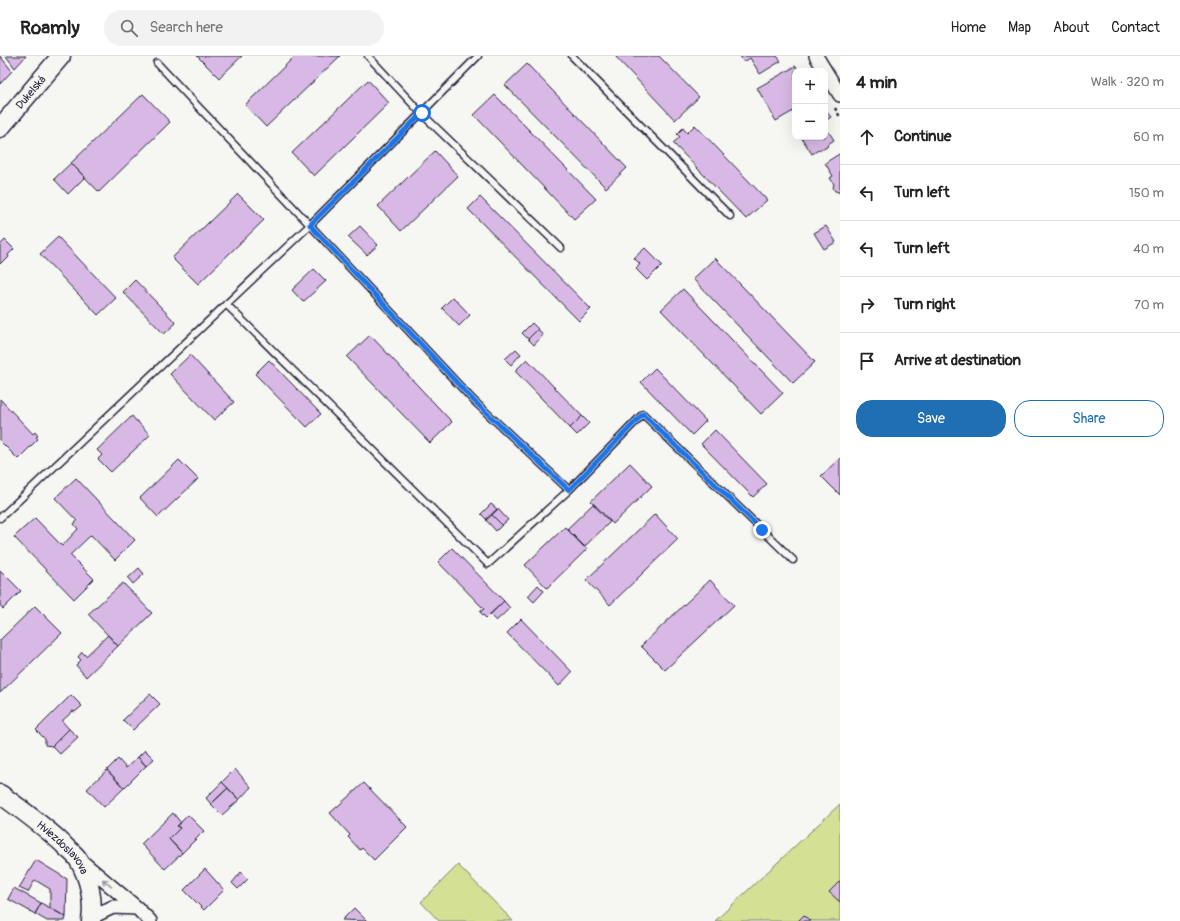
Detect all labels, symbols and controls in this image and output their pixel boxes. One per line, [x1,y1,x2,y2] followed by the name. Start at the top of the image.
[104,10,384,46] search box
[20,16,80,40] text: Roamly
[118,17,140,39] icon: search
[150,18,223,37] text: Search here
[951,19,986,36] text: Home
[1008,19,1031,36] text: Map
[1053,19,1089,36] text: About
[1111,19,1160,36] text: Contact
[792,68,828,140] map controls
[792,68,828,104] button: +
[856,72,897,93] text: 4 min
[13,73,49,112] street label: Dukelská
[1091,74,1164,90] text: Walk · 320 m
[413,104,431,122] route start
[792,104,828,140] button: −
[856,126,878,148] icon: ahead
[894,127,952,146] text: Continue
[1133,129,1164,145] text: 60 m
[856,182,878,204] icon: left
[894,183,950,202] text: Turn left
[1129,185,1164,201] text: 150 m
[856,238,878,260] icon: left
[894,239,950,258] text: Turn left
[1133,241,1164,257] text: 40 m
[856,294,878,316] icon: right
[894,295,955,314] text: Turn right
[1134,297,1164,313] text: 70 m
[856,350,878,372] icon: arrive
[894,351,1021,370] text: Arrive at destination
[856,400,1006,437] button: Save
[1014,400,1164,437] button: Share
[753,521,771,539] route end
[34,818,91,876] street label: Hviezdoslavova
[102,878,112,887] one-way arrow

